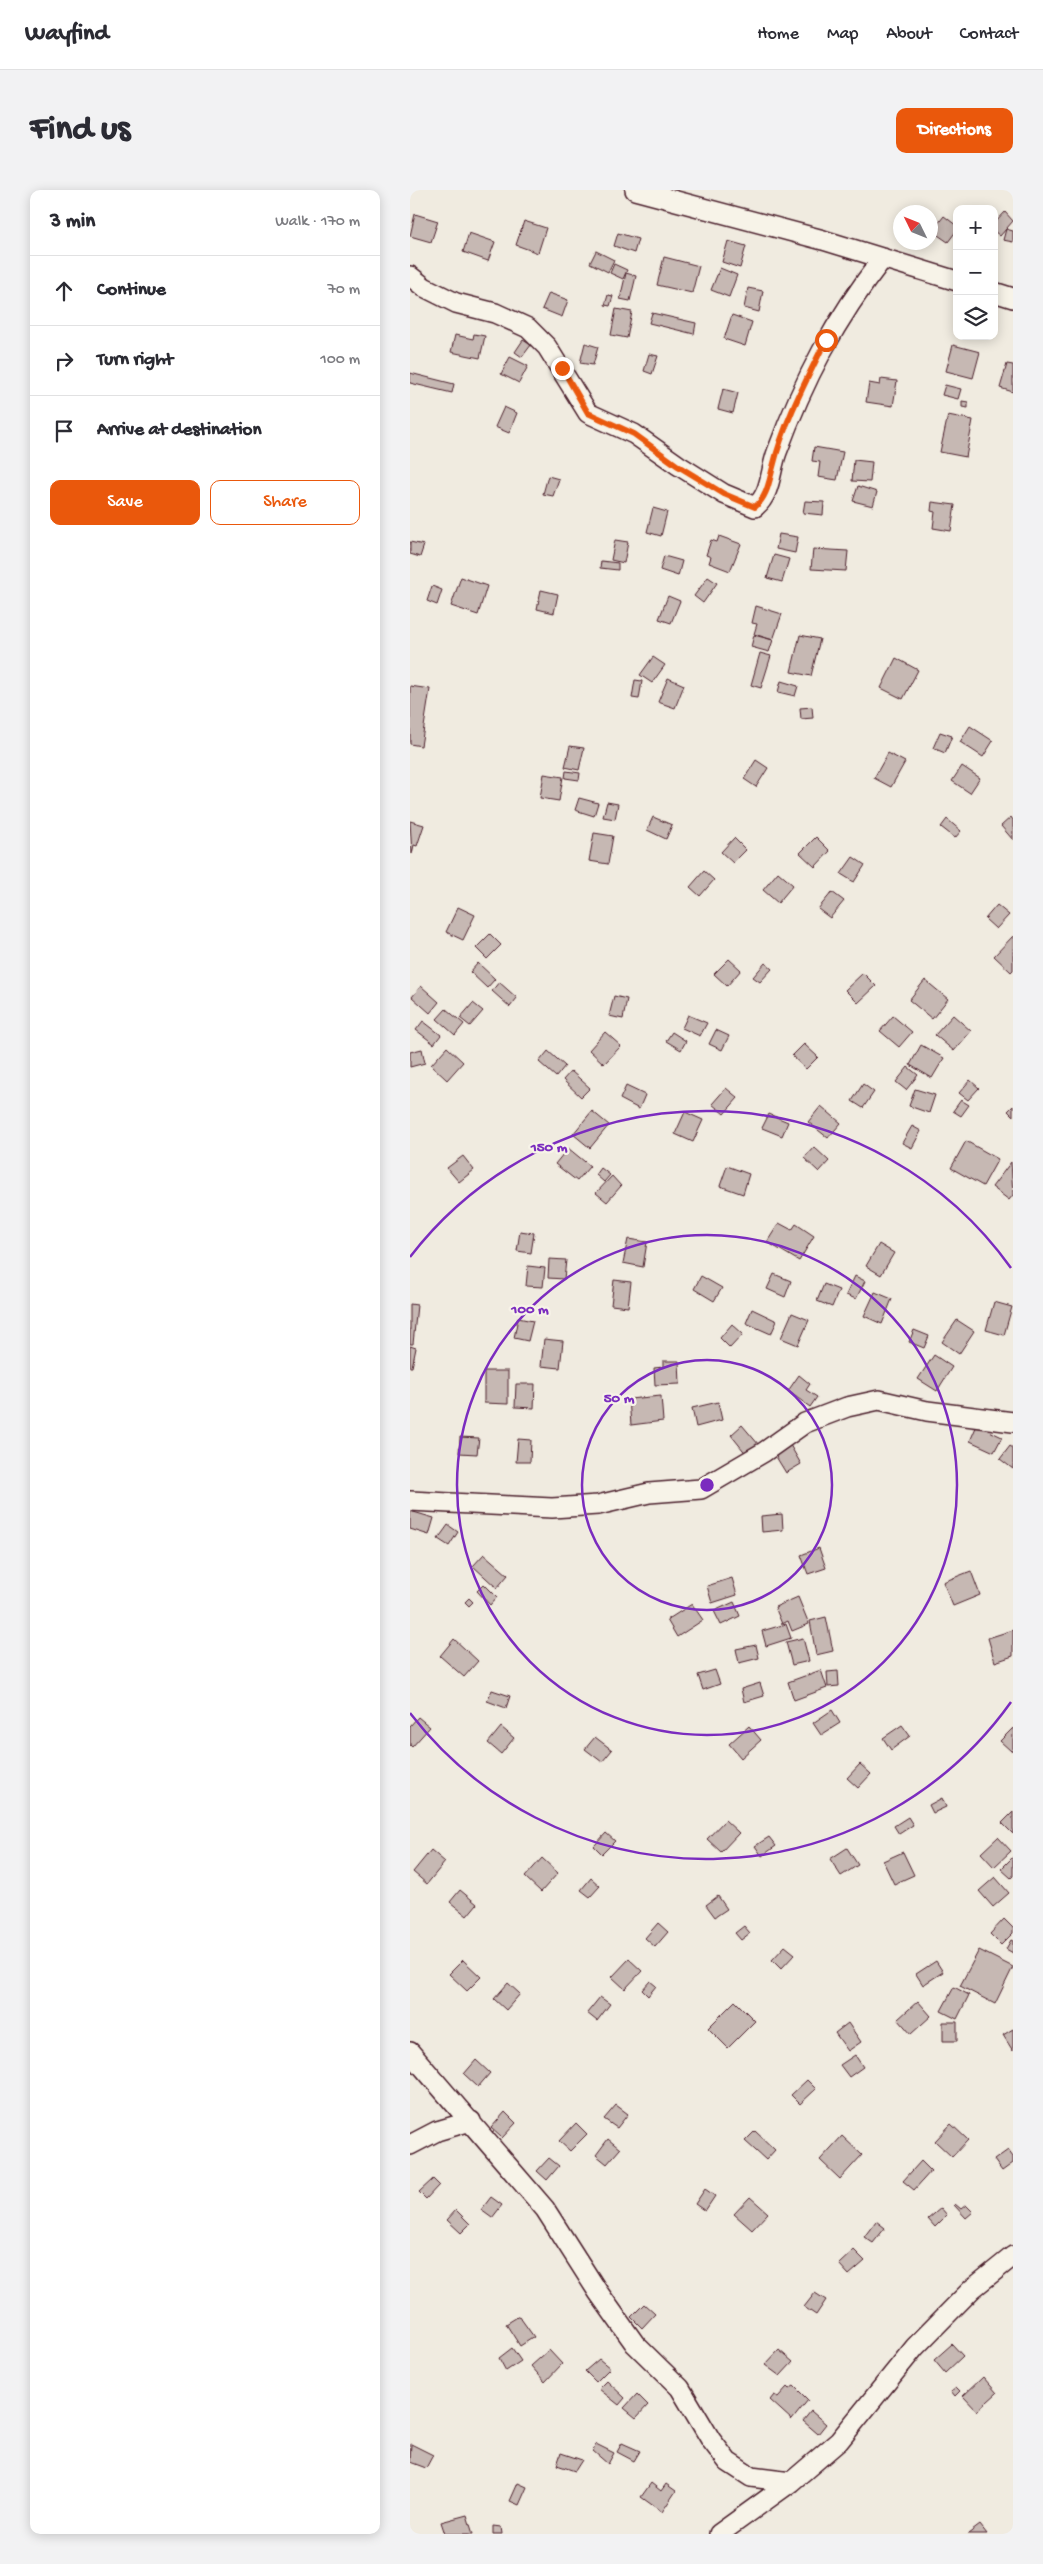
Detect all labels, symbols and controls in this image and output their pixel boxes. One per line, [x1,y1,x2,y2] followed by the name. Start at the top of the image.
[25,20,109,49] text: Wayfind
[757,24,799,45] text: Home
[827,24,858,45] text: Map
[886,24,932,45] text: About
[960,24,1018,45] text: Contact
[896,108,1013,153] button: Directions
[30,110,130,151] text: Find us
[893,205,938,250] north arrow
[953,205,998,340] map controls
[953,205,998,250] button: +
[50,210,95,235] text: 3 min
[275,213,360,232] text: Walk · 170 m
[953,250,998,295] button: −
[50,277,78,305] icon: ahead
[97,279,166,302] text: Continue
[327,281,360,300] text: 70 m
[953,295,998,340] button: layers
[815,329,838,352] route start
[50,347,78,375] icon: right
[97,349,173,372] text: Turn right
[320,351,360,370] text: 100 m
[551,357,574,380] route end
[50,417,78,445] icon: arrive
[97,419,261,442] text: Arrive at destination
[50,480,200,525] button: Save
[210,480,360,525] button: Share
[530,1139,568,1157] text: 150 m
[510,1301,549,1319] text: 100 m
[604,1390,635,1408] text: 50 m
[698,1476,716,1494] centre of rings

